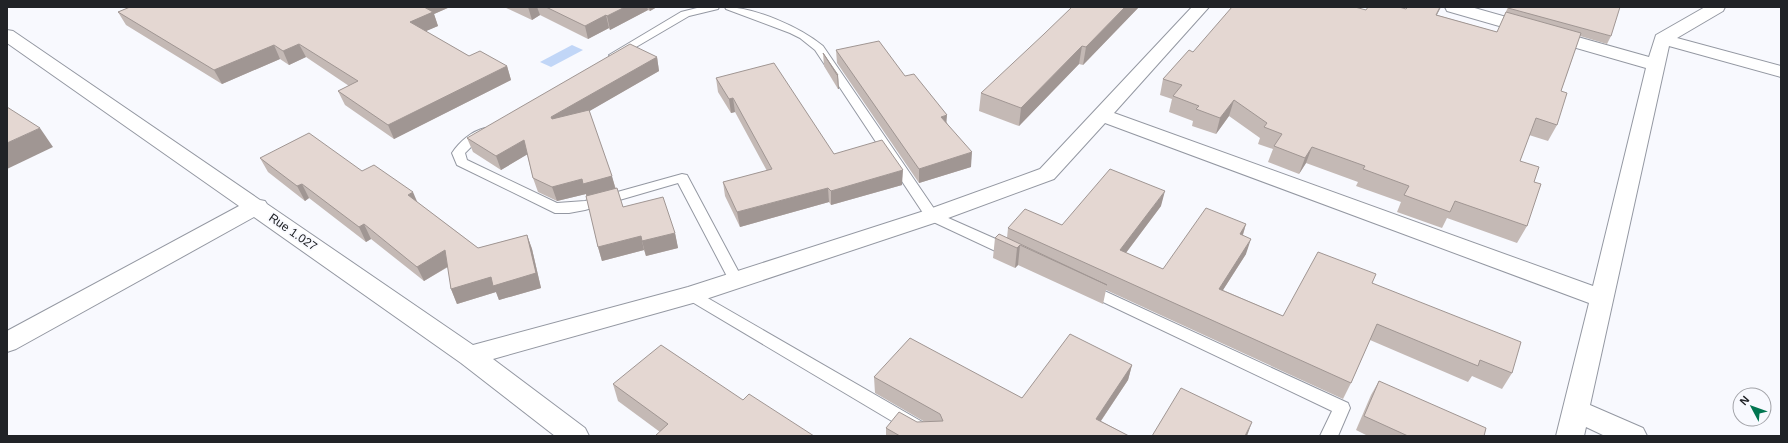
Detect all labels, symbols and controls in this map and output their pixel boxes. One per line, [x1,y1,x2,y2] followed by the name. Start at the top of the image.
[266,210,320,254] street label: Rue 1.027
[1732,387,1772,427] north arrow
[1737,393,1752,407] text: N

